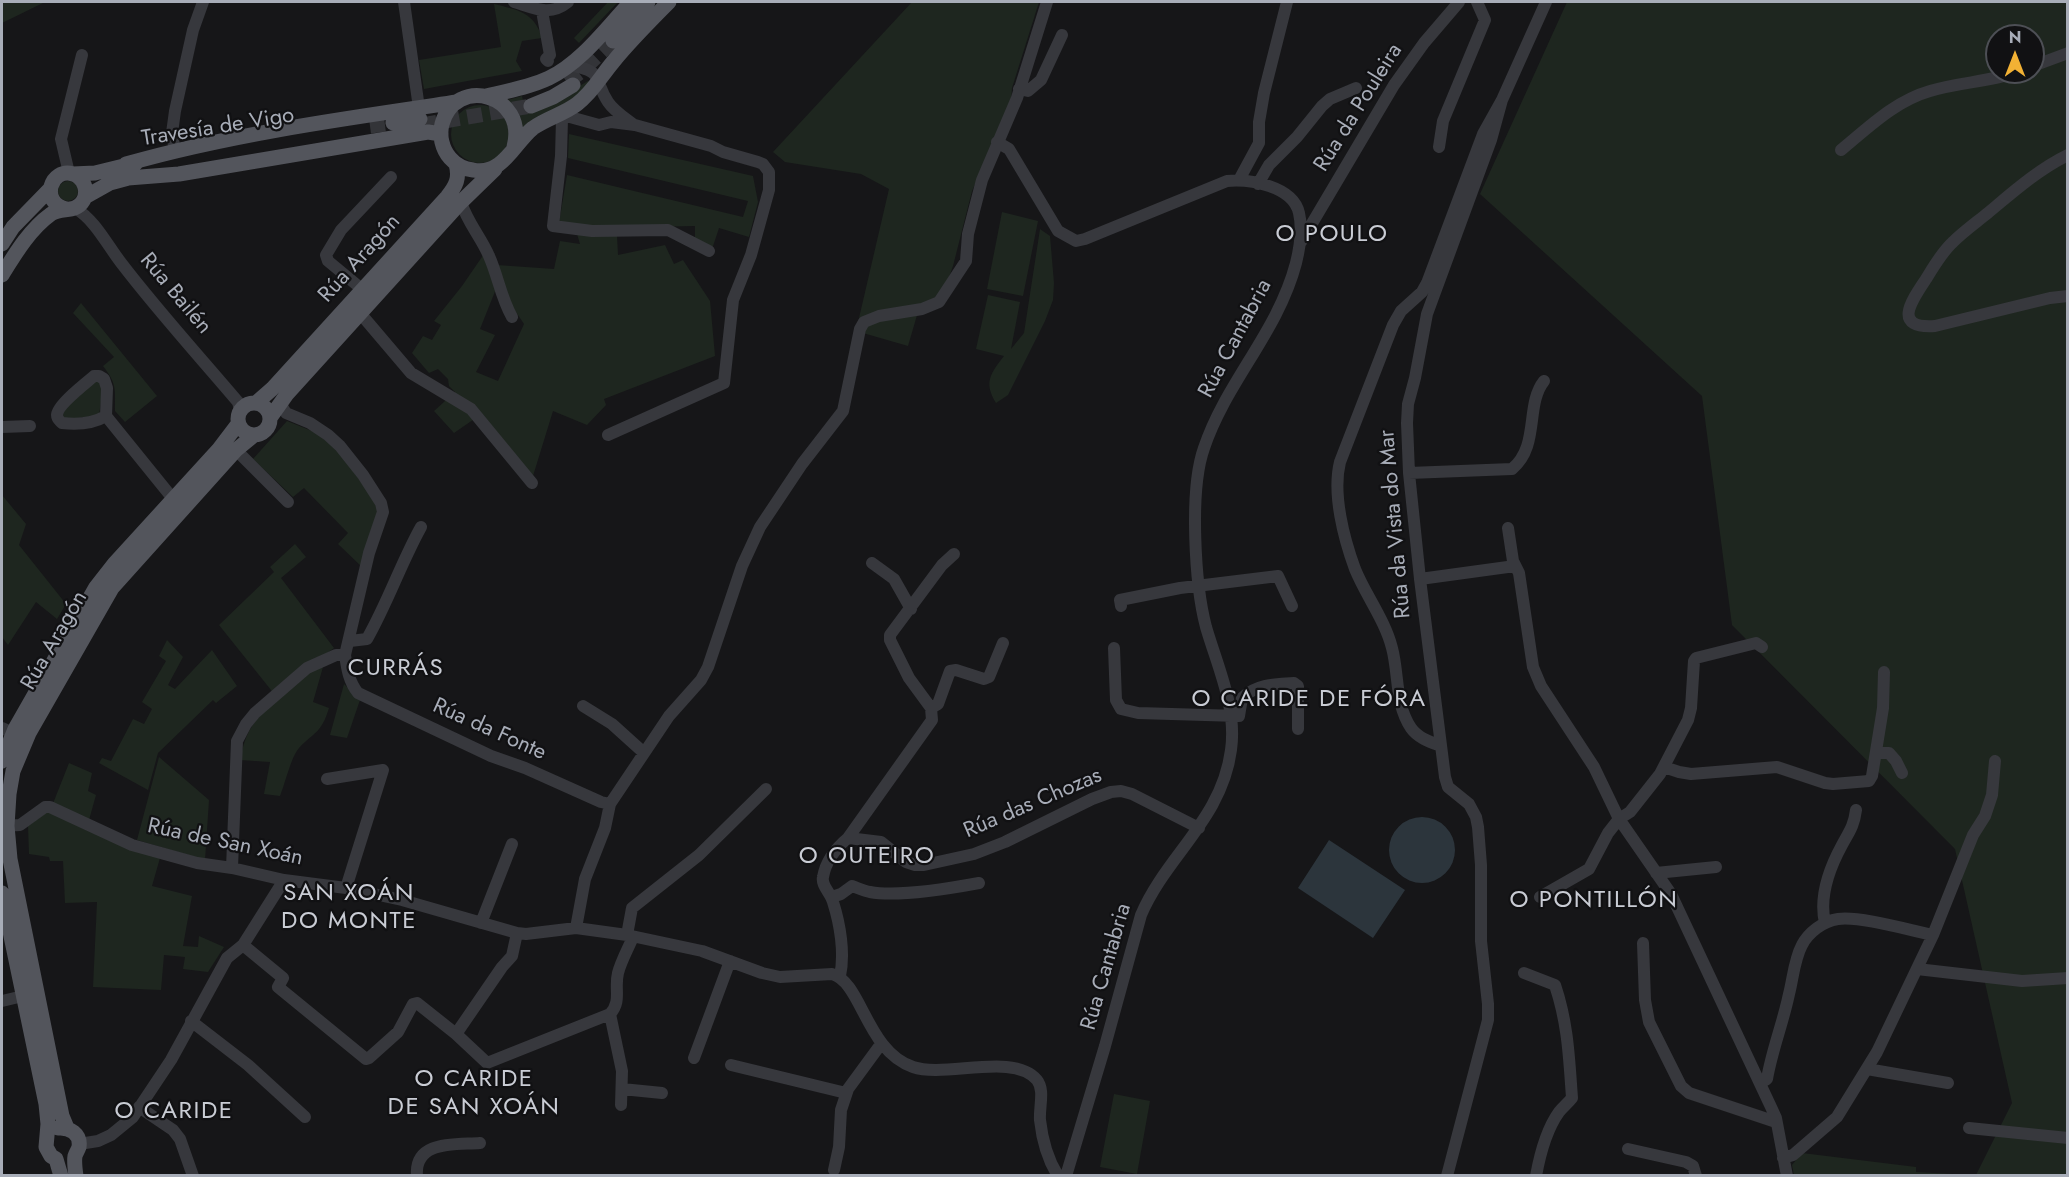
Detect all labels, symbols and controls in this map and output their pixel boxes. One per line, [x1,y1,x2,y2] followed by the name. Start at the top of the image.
[1985,24,2045,84] north arrow
[2009,26,2021,49] text: N
[1309,39,1409,177] street label: Rúa da Pouleira
[140,103,296,153] street label: Travesía de Vigo
[313,209,407,309] street label: Rúa Aragón
[1276,221,1388,249] district label: O POULO
[134,248,216,340] street label: Rúa Bailén
[1194,275,1278,403] street label: Rúa Cantabria
[1375,428,1417,620] street label: Rúa da Vista do Mar
[16,587,94,695] street label: Rúa Aragón
[348,655,444,683] district label: CURRÁS
[1191,686,1427,714] district label: O CARIDE DE FÓRA
[428,693,550,767] street label: Rúa da Fonte
[960,763,1106,845] street label: Rúa das Chozas
[145,814,305,872] street label: Rúa de San Xoán
[799,843,935,871] district label: O OUTEIRO
[281,880,417,936] district label: SAN XOÁN DO MONTE
[1510,887,1678,915] district label: O PONTILLÓN
[1076,901,1138,1033] street label: Rúa Cantabria
[388,1066,560,1122] district label: O CARIDE DE SAN XOÁN
[115,1098,233,1126] district label: O CARIDE

